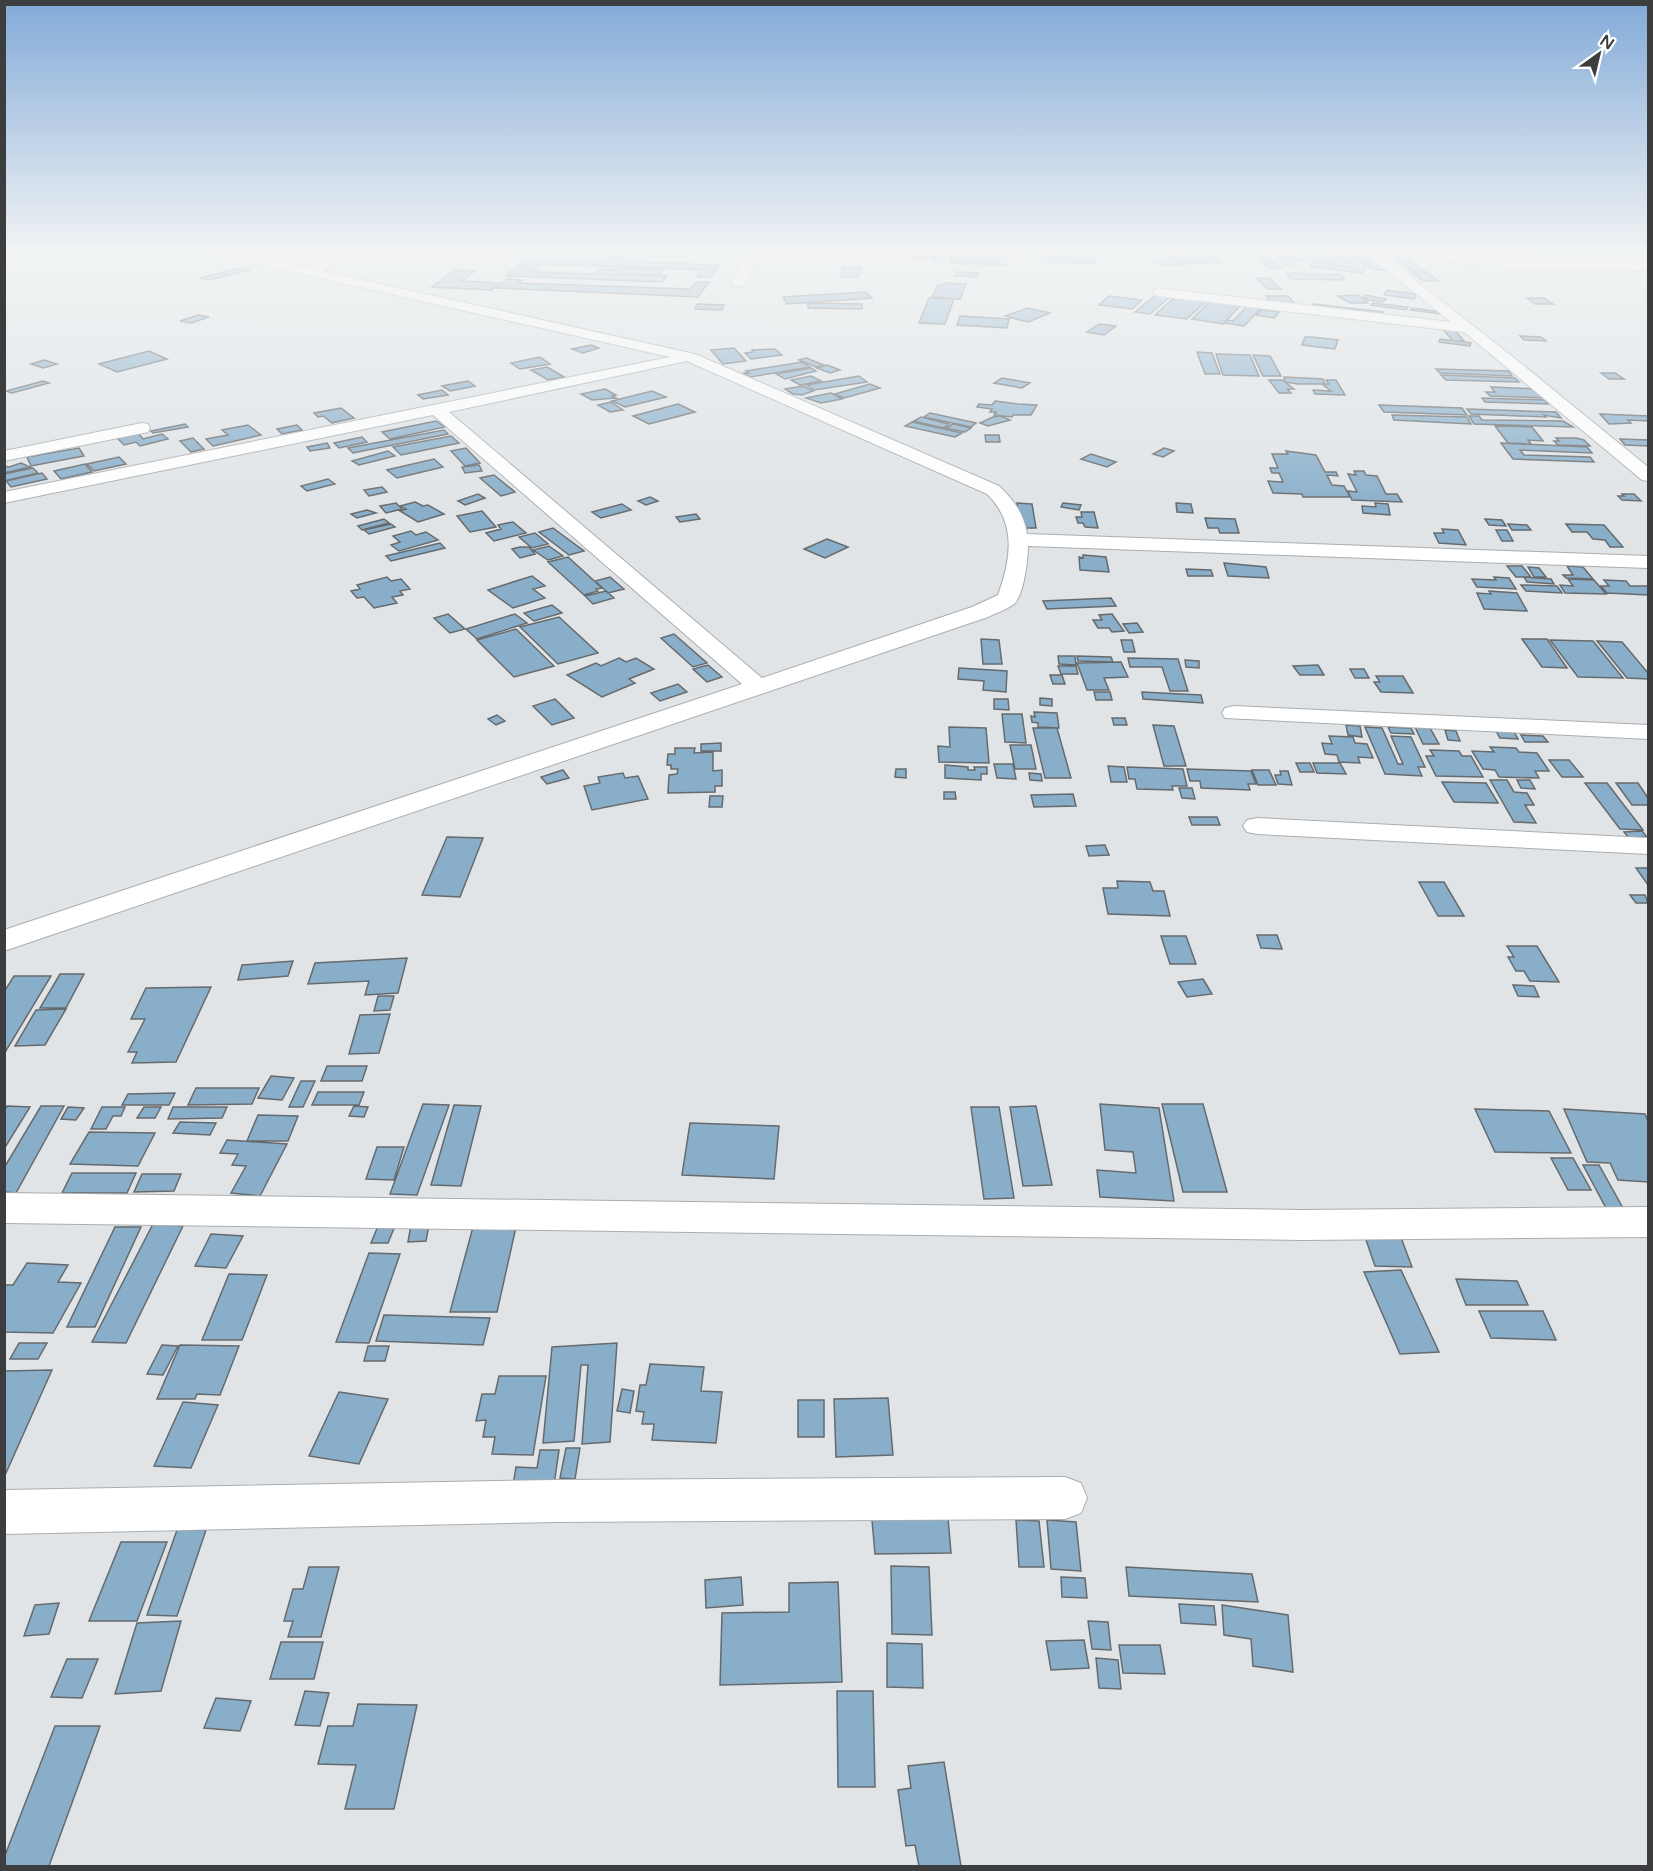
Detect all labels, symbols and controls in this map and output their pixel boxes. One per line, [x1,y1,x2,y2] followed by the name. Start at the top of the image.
[1569,24,1629,84] north arrow
[1596,31,1618,54] text: N

